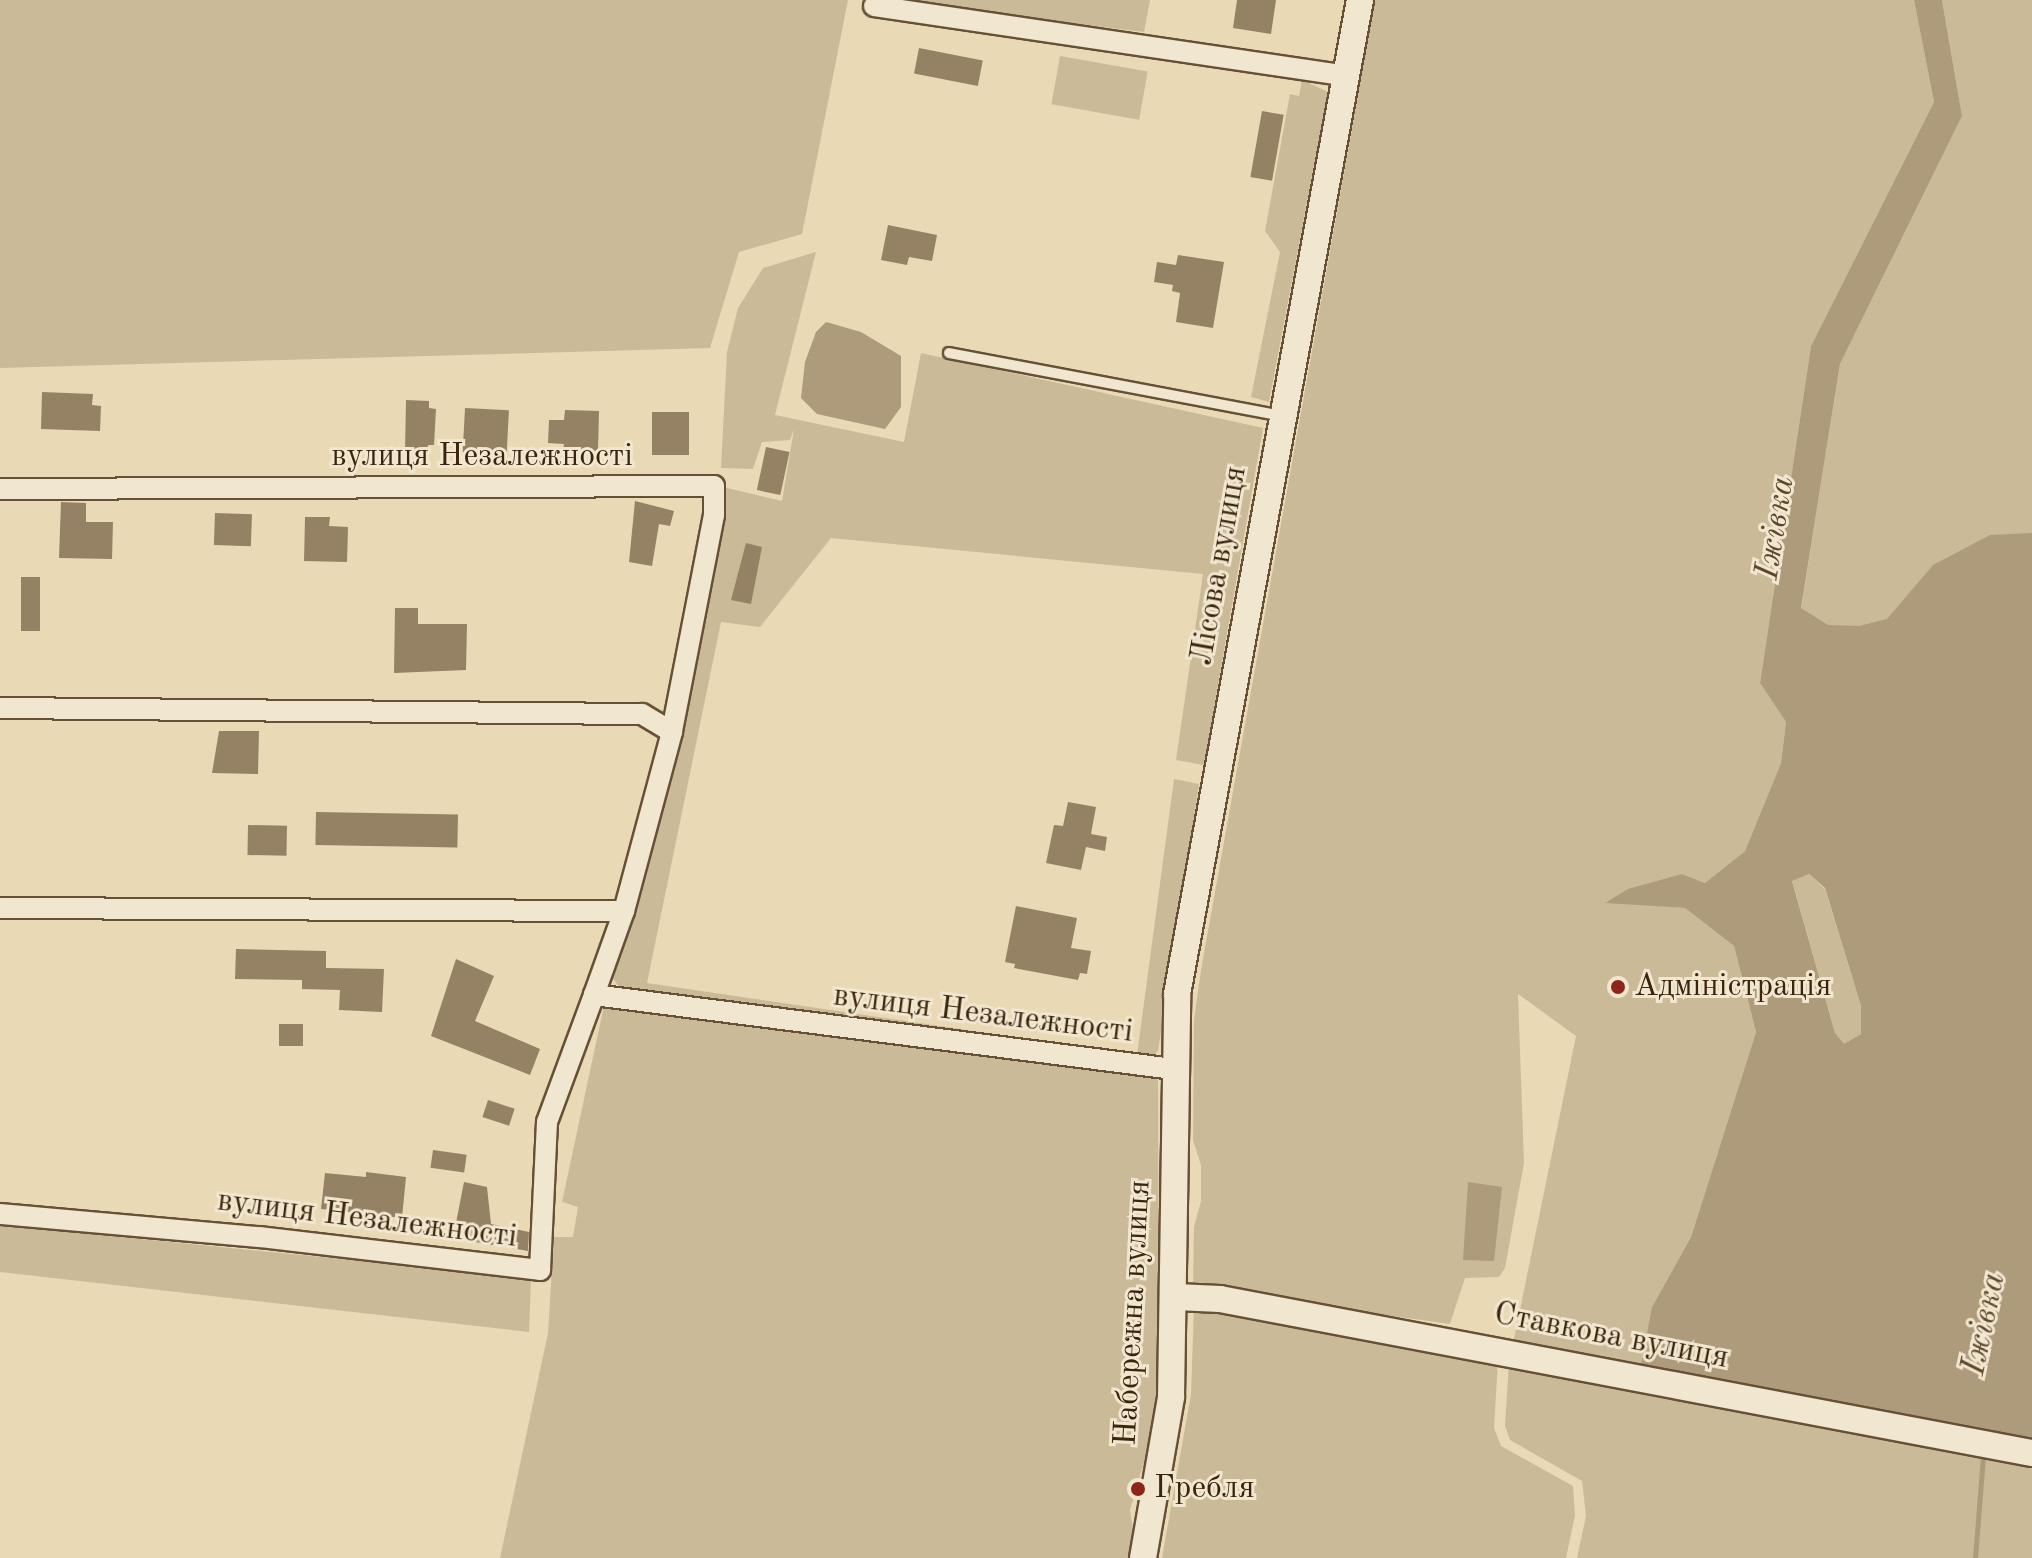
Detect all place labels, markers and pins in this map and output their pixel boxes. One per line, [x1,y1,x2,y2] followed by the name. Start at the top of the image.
[1634,968,1832,1006] place label: Адміністрація
[1609,978,1627,996] marker: Адміністрація
[1154,1470,1255,1508] place label: Гребля
[1129,1480,1147,1498] marker: Гребля

